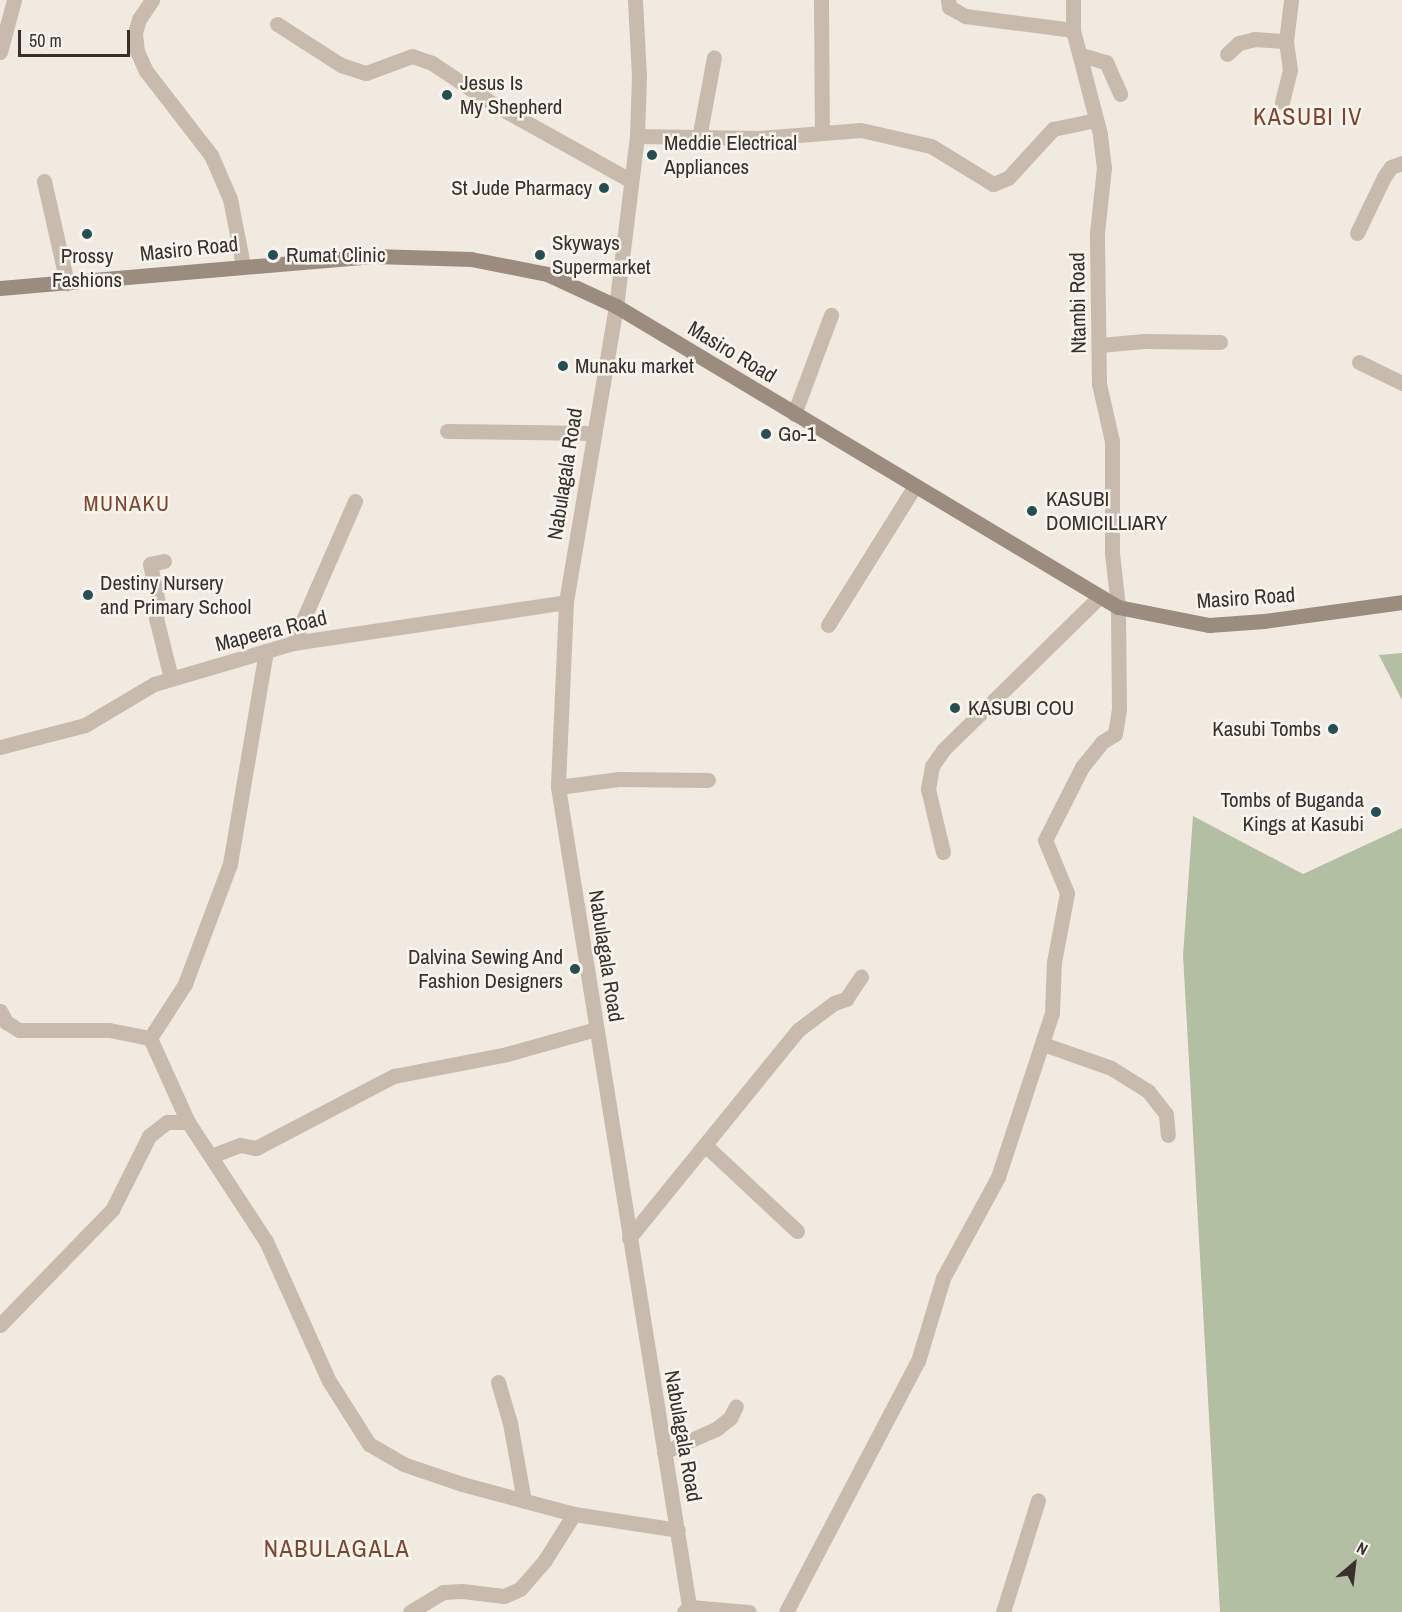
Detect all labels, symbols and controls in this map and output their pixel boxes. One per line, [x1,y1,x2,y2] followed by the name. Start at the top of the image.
[21,18,134,56] scale bar
[29,28,62,53] text: 50 m
[460,70,562,120] place label: Jesus Is My Shepherd
[438,86,456,104] marker: Jesus Is My Shepherd
[1253,103,1363,131] district label: KASUBI IV
[664,130,797,180] place label: Meddie Electrical Appliances
[645,148,659,162] marker: Meddie Electrical Appliances
[451,175,592,201] place label: St Jude Pharmacy
[597,181,611,195] marker: St Jude Pharmacy
[80,227,94,241] marker: Prossy Fashions
[552,230,651,280] place label: Skyways Supermarket
[139,231,239,267] street label: Masiro Road
[286,242,386,268] place label: Rumat Clinic
[52,243,122,293] place label: Prossy Fashions
[264,246,282,264] marker: Rumat Clinic
[533,248,547,262] marker: Skyways Supermarket
[1065,252,1091,354] street label: Ntambi Road
[683,316,781,388] street label: Masiro Road
[575,353,694,379] place label: Munaku market
[556,359,570,373] marker: Munaku market
[542,406,588,542] street label: Nabulagala Road
[778,421,816,447] place label: Go-1
[759,427,773,441] marker: Go-1
[1046,486,1167,536] place label: KASUBI DOMICILLIARY
[83,491,171,517] district label: MUNAKU
[1023,502,1041,520] marker: KASUBI DOMICILLIARY
[100,570,251,620] place label: Destiny Nursery and Primary School
[1196,582,1296,614] street label: Masiro Road
[81,588,95,602] marker: Destiny Nursery and Primary School
[213,605,329,657] street label: Mapeera Road
[968,695,1074,721] place label: KASUBI COU
[946,699,964,717] marker: KASUBI COU
[1212,716,1321,742] place label: Kasubi Tombs
[1326,722,1340,736] marker: Kasubi Tombs
[1220,787,1364,837] place label: Tombs of Buganda Kings at Kasubi
[1369,805,1383,819] marker: Tombs of Buganda Kings at Kasubi
[583,888,629,1024] street label: Nabulagala Road
[407,944,563,994] place label: Dalvina Sewing And Fashion Designers
[568,962,582,976] marker: Dalvina Sewing And Fashion Designers
[659,1368,707,1504] street label: Nabulagala Road
[1324,1534,1384,1594] north arrow
[264,1535,410,1563] district label: NABULAGALA
[1353,1536,1372,1560] text: N

